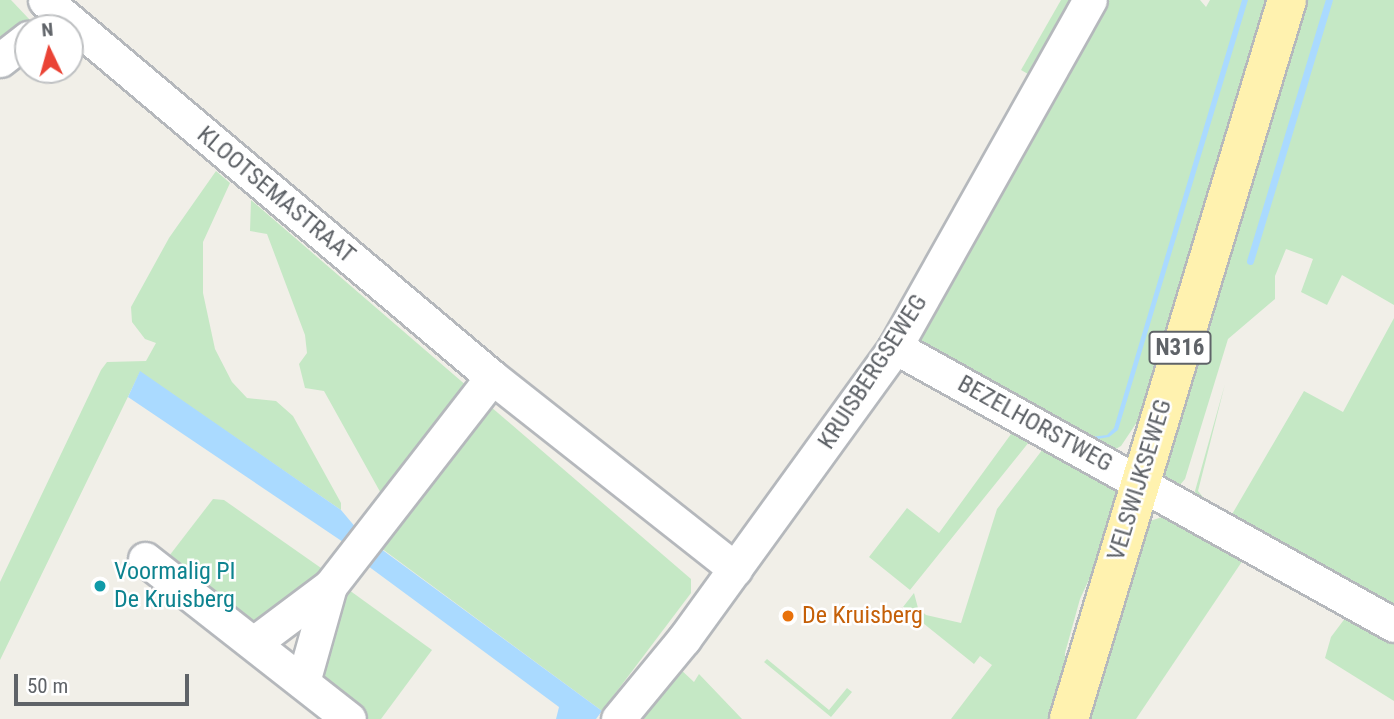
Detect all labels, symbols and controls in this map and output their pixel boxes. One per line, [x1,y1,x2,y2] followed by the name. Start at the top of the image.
[14,14,84,84] north arrow
[40,18,54,42] text: N
[191,121,361,269] street label: KLOOTSEMASTRAAT
[812,289,934,455] street label: KRUISBERGSEWEG
[1148,328,1212,368] road number: N316
[953,370,1117,478] street label: BEZELHORSTWEG
[1102,396,1178,564] street label: VELSWIJKSEWEG
[114,558,236,614] place label: Voormalig PI De Kruisberg
[92,578,108,594] marker: Voormalig PI De Kruisberg
[802,602,923,630] place label: De Kruisberg
[780,608,796,624] marker: De Kruisberg
[18,660,192,704] scale bar
[27,674,68,698] text: 50 m

